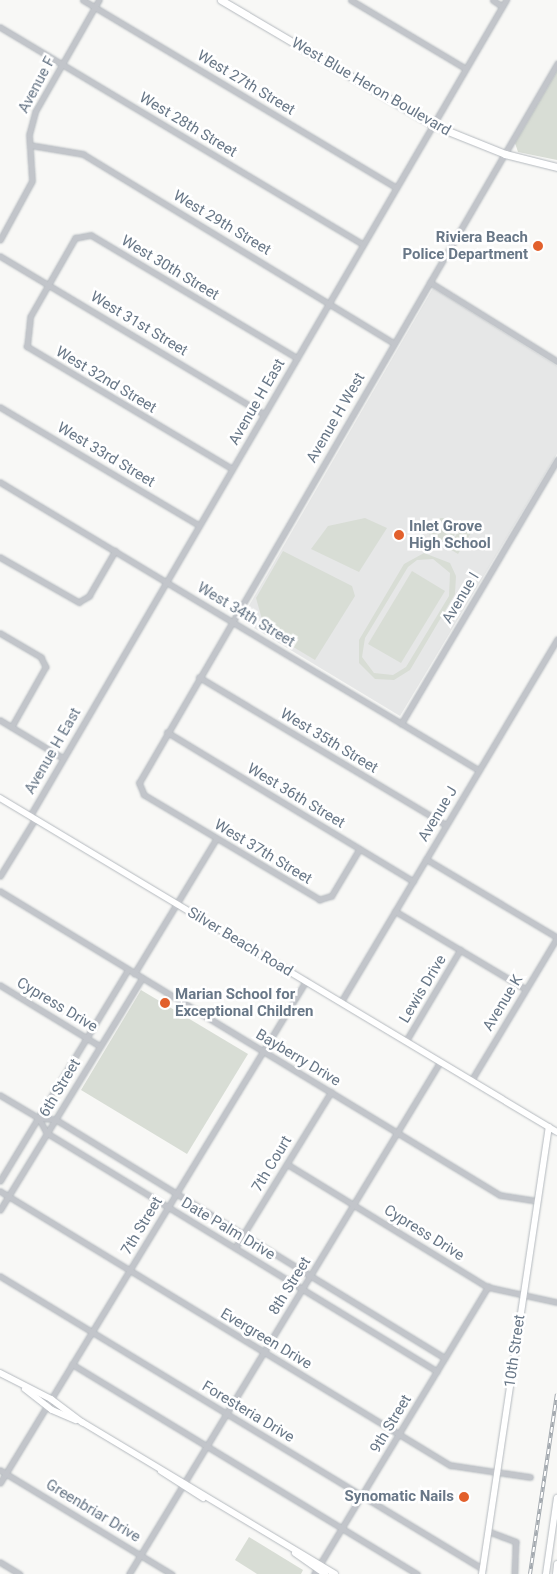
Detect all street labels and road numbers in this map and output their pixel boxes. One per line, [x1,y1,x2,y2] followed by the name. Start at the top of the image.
[288,34,454,140] street label: West Blue Heron Boulevard
[194,47,298,119] street label: West 27th Street
[15,54,59,116] street label: Avenue F
[136,89,240,161] street label: West 28th Street
[170,187,274,259] street label: West 29th Street
[118,232,222,304] street label: West 30th Street
[87,288,191,360] street label: West 31st Street
[52,343,160,417] street label: West 32nd Street
[225,356,289,448] street label: Avenue H East
[303,370,369,466] street label: Avenue H West
[54,419,158,491] street label: West 33rd Street
[439,569,483,627] street label: Avenue I
[194,579,298,651] street label: West 34th Street
[21,705,85,797] street label: Avenue H East
[277,705,381,777] street label: West 35th Street
[244,760,348,832] street label: West 36th Street
[415,783,461,845] street label: Avenue J
[211,816,315,888] street label: West 37th Street
[184,903,296,981] street label: Silver Beach Road
[396,952,450,1026] street label: Lewis Drive
[479,972,527,1034] street label: Avenue K
[13,974,101,1036] street label: Cypress Drive
[252,1026,344,1090] street label: Bayberry Drive
[36,1056,84,1120] street label: 6th Street
[248,1133,296,1195] street label: 7th Court
[118,1194,166,1258] street label: 7th Street
[178,1194,278,1264] street label: Date Palm Drive
[381,1201,467,1265] street label: Cypress Drive
[265,1254,315,1318] street label: 8th Street
[217,1305,315,1373] street label: Evergreen Drive
[501,1313,529,1389] street label: 10th Street
[199,1377,297,1447] street label: Foresteria Drive
[367,1392,415,1456] street label: 9th Street
[42,1476,144,1546] street label: Greenbriar Drive

